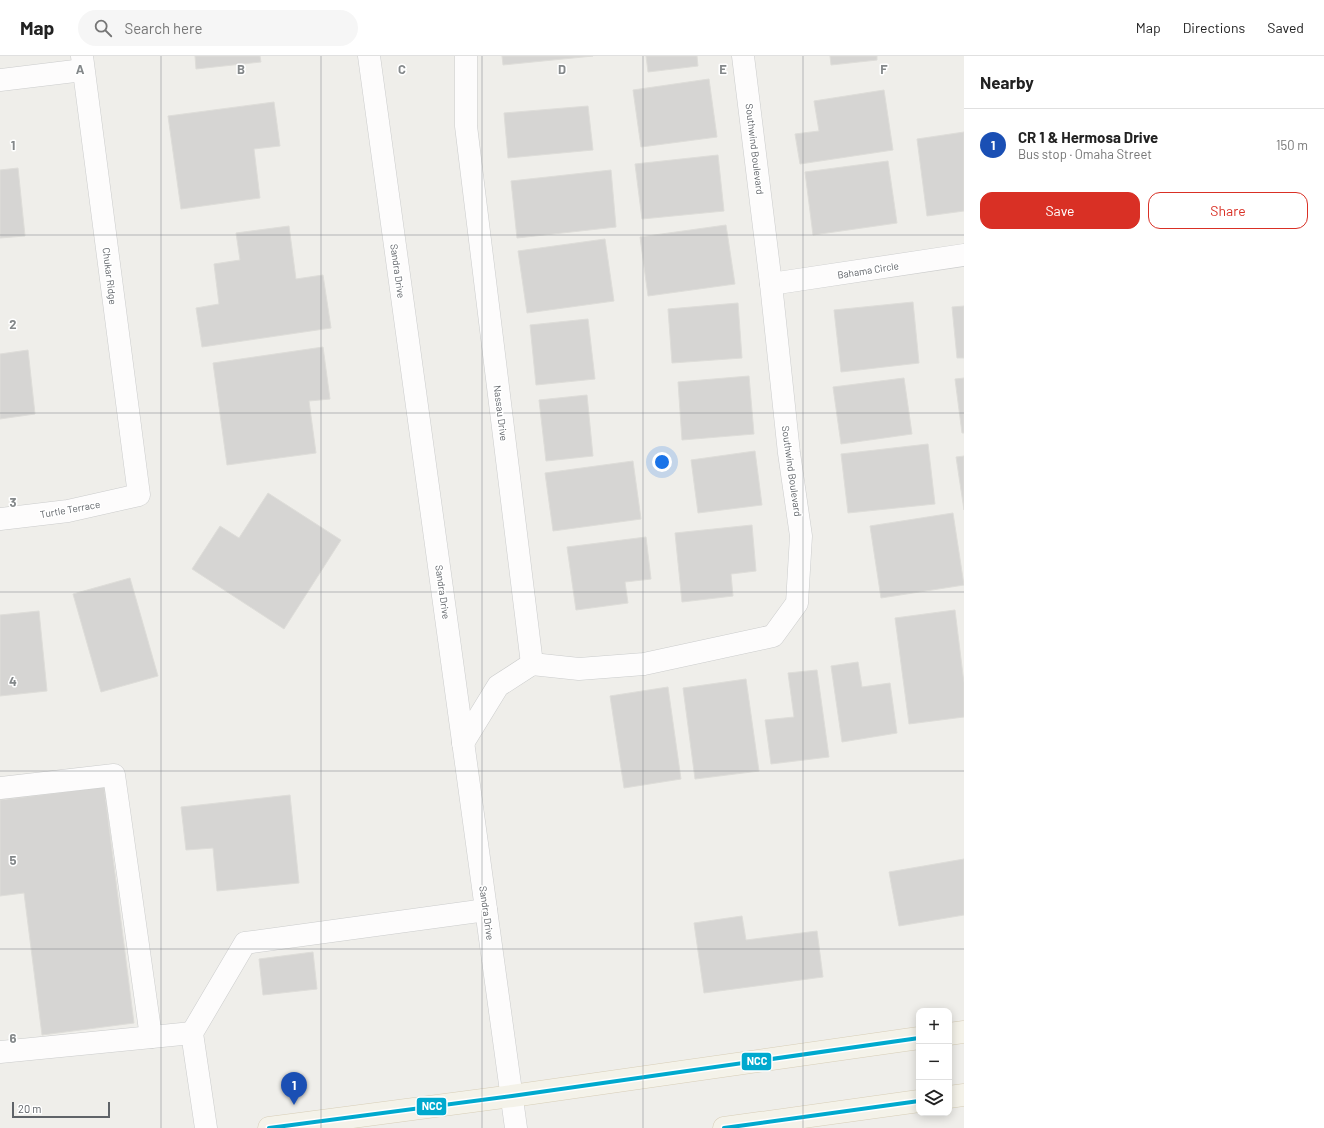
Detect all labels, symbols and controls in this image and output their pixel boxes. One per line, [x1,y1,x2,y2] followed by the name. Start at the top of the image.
[78,10,358,46] search box
[20,16,54,39] text: Map
[92,17,114,39] icon: search
[124,19,202,37] text: Search here
[1136,19,1161,36] text: Map
[1183,19,1245,36] text: Directions
[1267,19,1304,36] text: Saved
[76,61,85,77] text: A
[237,61,245,77] text: B
[398,61,406,77] text: C
[558,61,566,77] text: D
[719,61,727,77] text: E
[880,61,888,77] text: F
[980,72,1034,92] text: Nearby
[743,103,767,195] street label: Southwind Boulevard
[1018,128,1158,146] text: CR 1 & Hermosa Drive
[11,137,15,153] text: 1
[991,137,995,153] text: 1
[1276,137,1308,153] text: 150 m
[1018,146,1152,162] text: Bus stop · Omaha Street
[980,192,1140,229] button: Save
[1148,192,1308,229] button: Share
[388,243,408,299] street label: Sandra Drive
[101,247,119,305] street label: Chukar Ridge
[836,259,900,281] street label: Bahama Circle
[9,316,17,332] text: 2
[492,384,510,442] street label: Nassau Drive
[780,425,804,517] street label: Southwind Boulevard
[652,452,672,472] your location
[9,494,17,510] text: 3
[39,498,101,520] street label: Turtle Terrace
[433,564,453,620] street label: Sandra Drive
[9,673,17,689] text: 4
[9,852,17,868] text: 5
[477,885,497,941] street label: Sandra Drive
[916,1008,952,1116] map controls
[916,1008,952,1044] button: +
[10,1030,17,1046] text: 6
[916,1044,952,1080] button: −
[741,1052,772,1071] line badge: NCC
[747,1054,768,1067] text: NCC
[281,1072,307,1105] pin: 1
[916,1080,952,1116] button: layers
[416,1097,447,1116] line badge: NCC
[422,1099,443,1112] text: NCC
[12,1100,110,1119] scale bar
[18,1102,41,1115] text: 20 m

